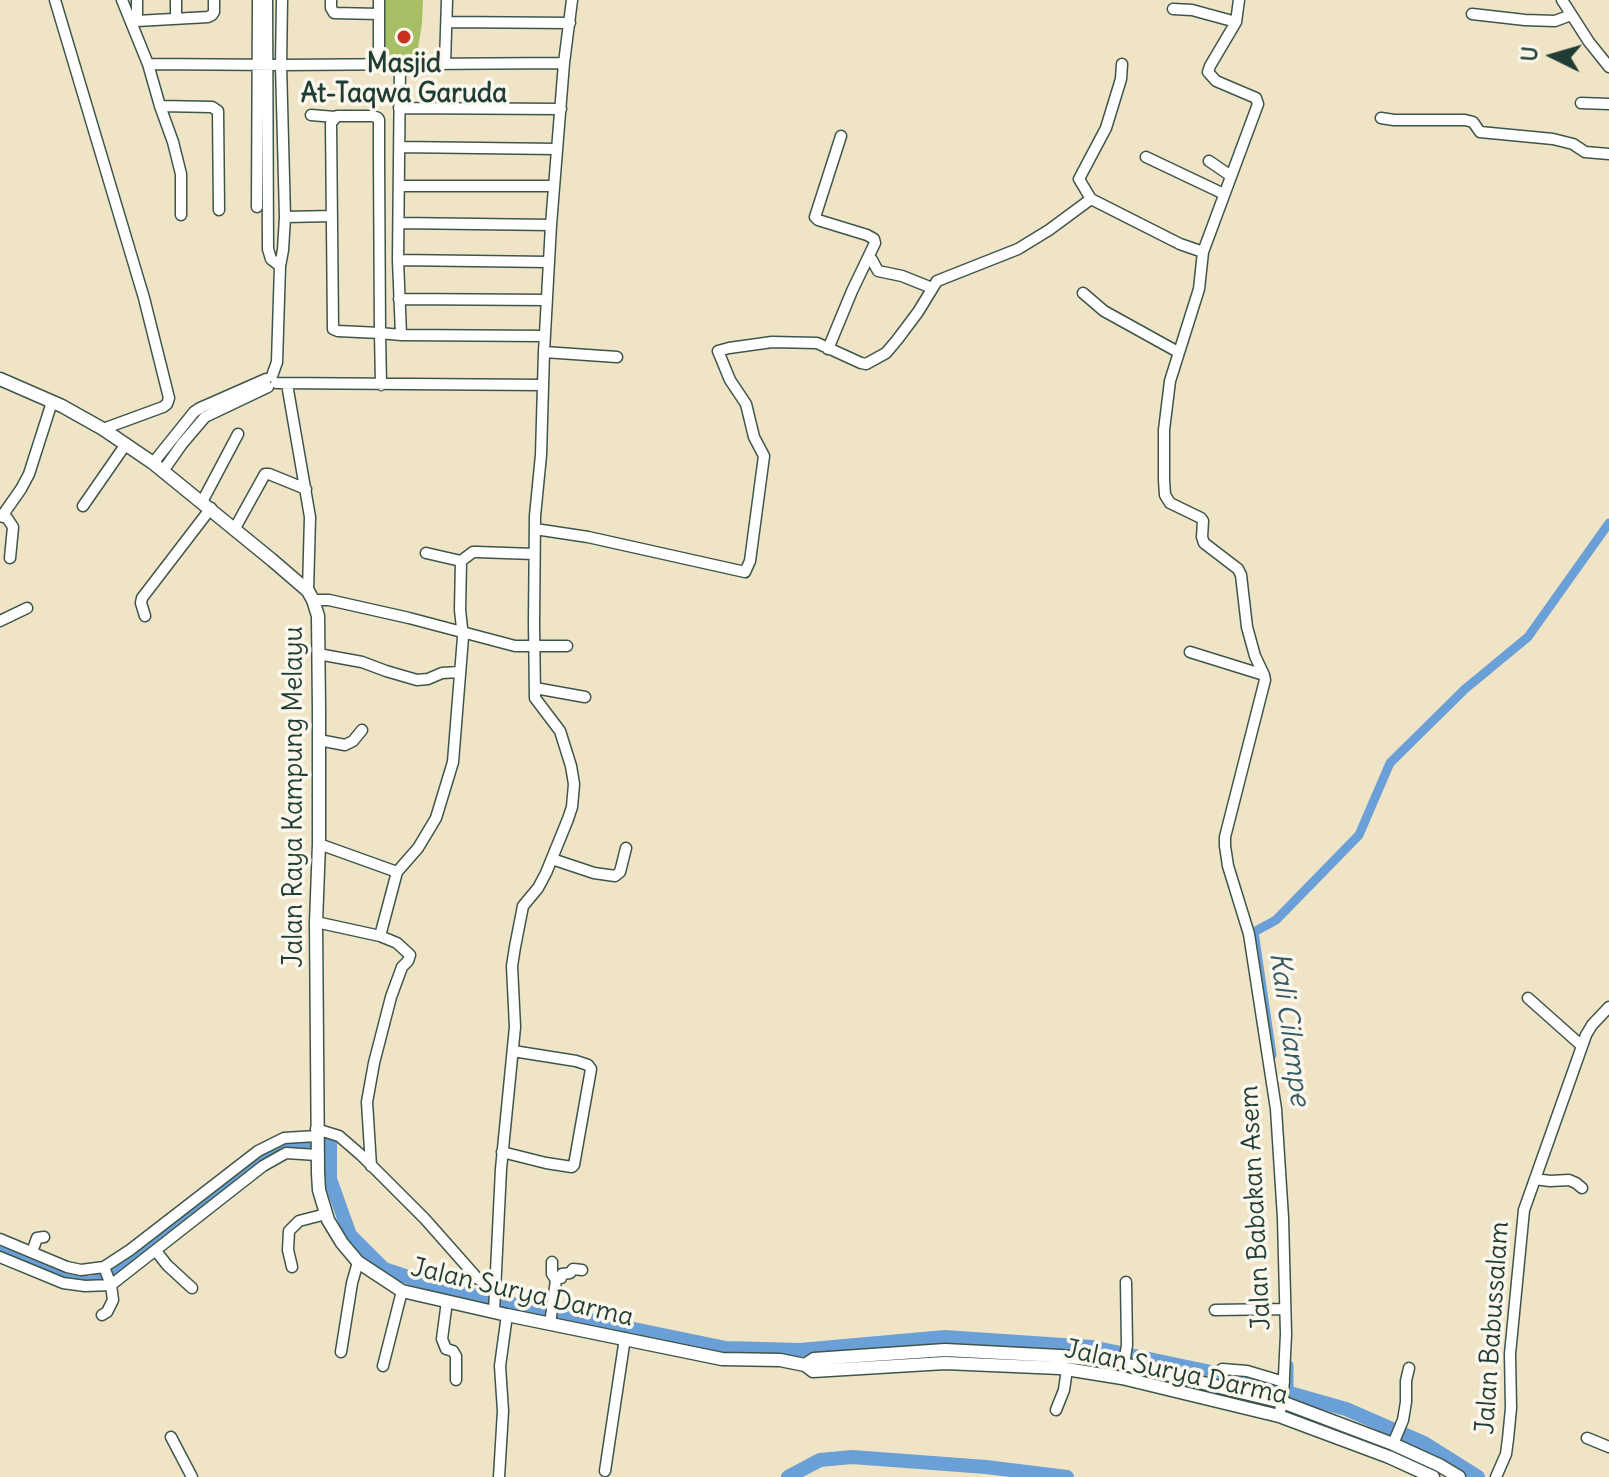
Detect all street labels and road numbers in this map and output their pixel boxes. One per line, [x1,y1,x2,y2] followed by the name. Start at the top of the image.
[279,626,311,968] street label: Jalan Raya Kampung Melayu
[1234,1085,1278,1331] street label: Jalan Babakan Asem
[1470,1221,1516,1435] street label: Jalan Babussalam
[408,1252,636,1334] street label: Jalan Surya Darma
[1061,1334,1291,1412] street label: Jalan Surya Darma

